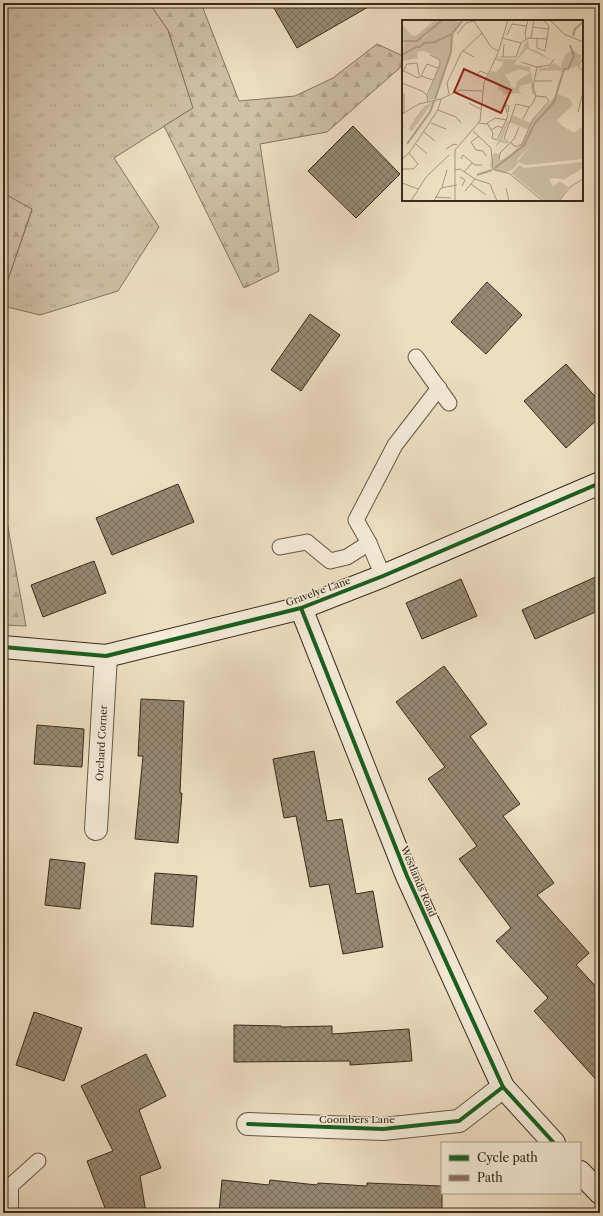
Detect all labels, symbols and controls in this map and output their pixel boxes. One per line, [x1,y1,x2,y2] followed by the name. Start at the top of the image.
[402,20,583,201] inset map
[284,574,353,609] street label: Gravelye Lane
[93,704,110,781] street label: Orchard Corner
[397,843,439,919] street label: Westlands Road
[319,1113,395,1126] street label: Coombers Lane
[441,1142,581,1194] legend
[477,1150,538,1165] text: Cycle path
[477,1170,503,1185] text: Path

